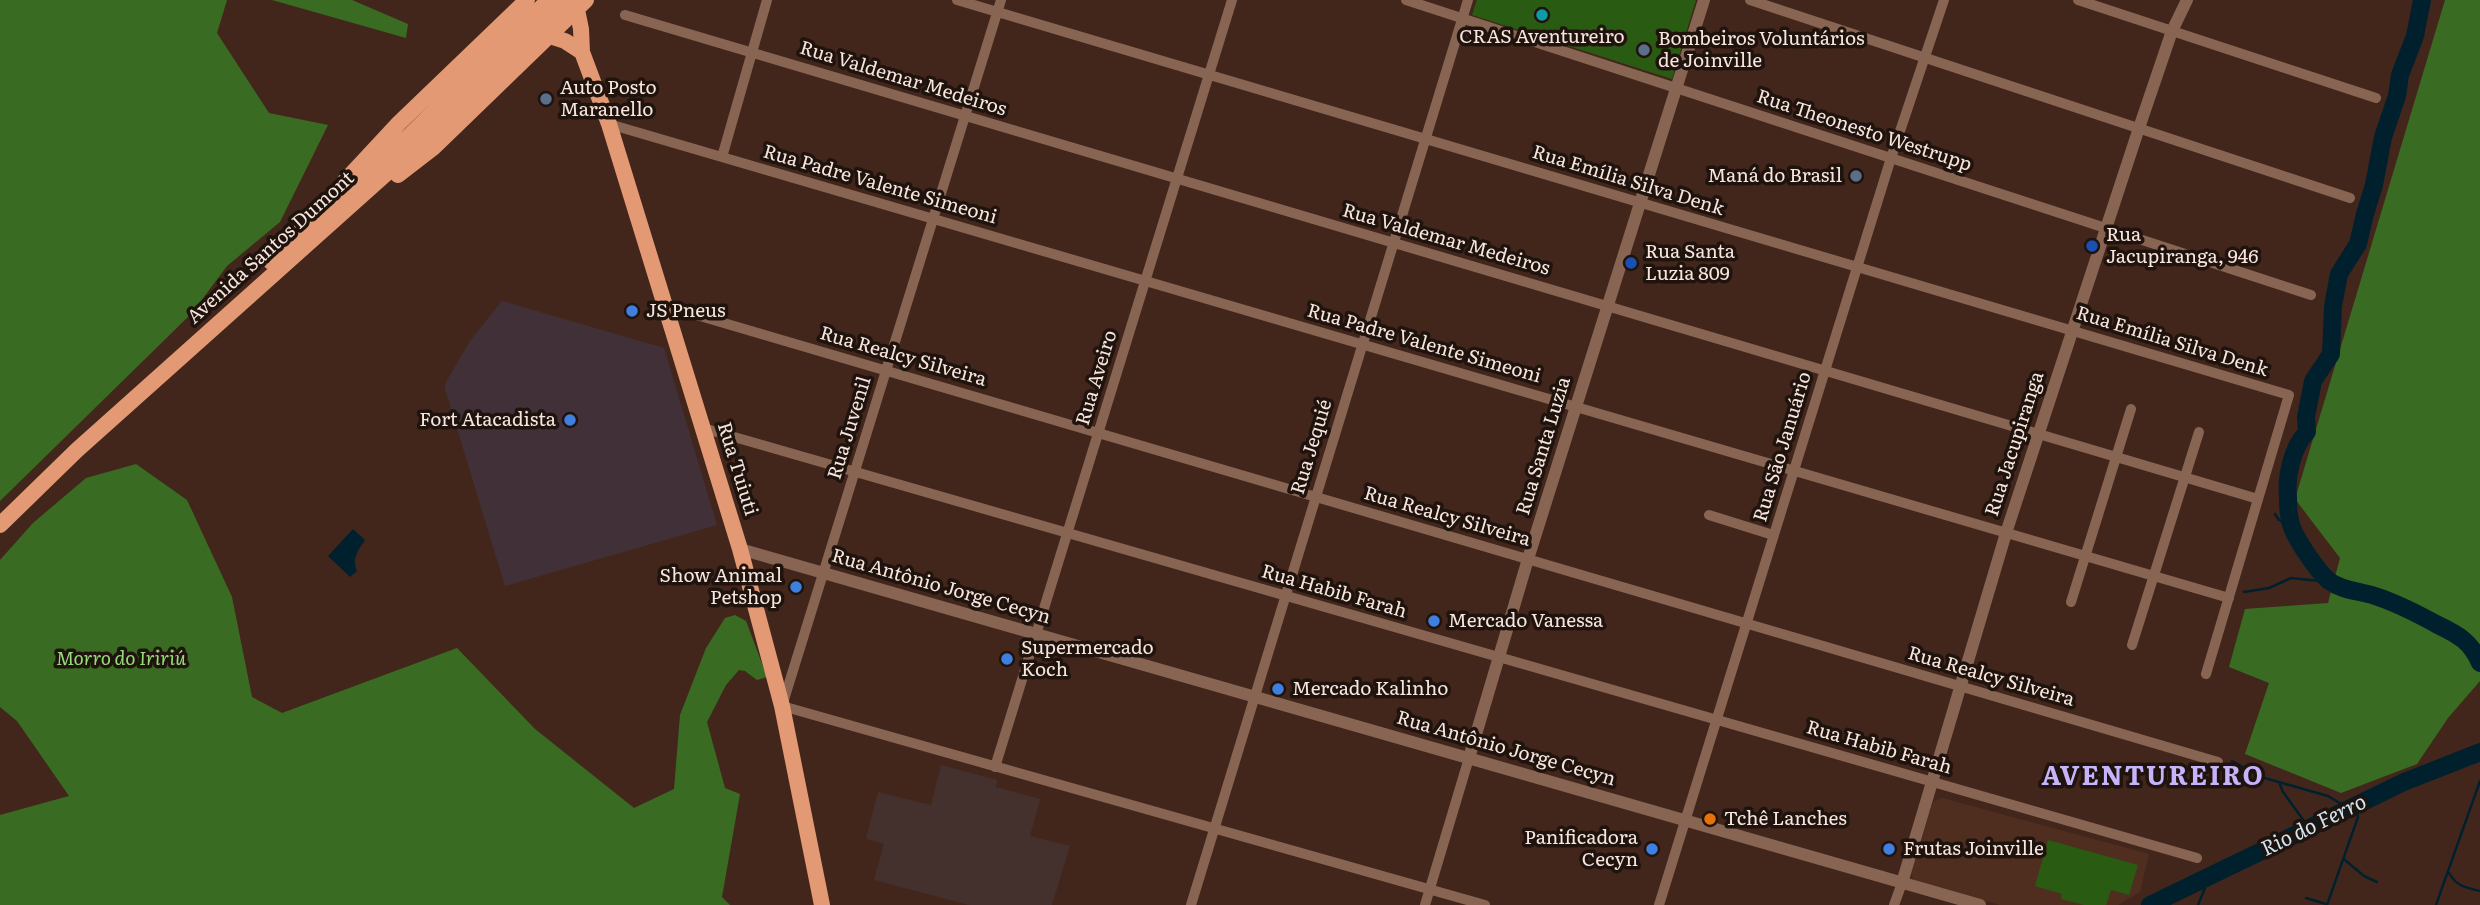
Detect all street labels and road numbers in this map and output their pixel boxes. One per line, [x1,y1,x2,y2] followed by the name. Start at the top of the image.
[797,37,1009,121] street label: Rua Valdemar Medeiros
[1754,85,1974,177] street label: Rua Theonesto Westrupp
[760,141,1000,229] street label: Rua Padre Valente Simeoni
[1529,141,1727,221] street label: Rua Emília Silva Denk
[183,167,359,329] street label: Avenida Santos Dumont
[1340,199,1552,281] street label: Rua Valdemar Medeiros
[1304,300,1544,388] street label: Rua Padre Valente Simeoni
[2073,302,2271,382] street label: Rua Emília Silva Denk
[817,322,989,392] street label: Rua Realcy Silveira
[1072,328,1122,428] street label: Rua Aveiro
[1749,369,1817,525] street label: Rua São Januário
[1981,369,2049,519] street label: Rua Jacupiranga
[824,374,876,482] street label: Rua Juvenil
[1512,374,1576,518] street label: Rua Santa Luzia
[1287,397,1337,497] street label: Rua Jequié
[712,420,762,518] street label: Rua Tuiuti
[1361,482,1533,552] street label: Rua Realcy Silveira
[829,545,1053,629] street label: Rua Antônio Jorge Cecyn
[1259,560,1409,624] street label: Rua Habib Farah
[1905,642,2077,712] street label: Rua Realcy Silveira
[1394,707,1618,791] street label: Rua Antônio Jorge Cecyn
[1804,716,1954,780] street label: Rua Habib Farah

